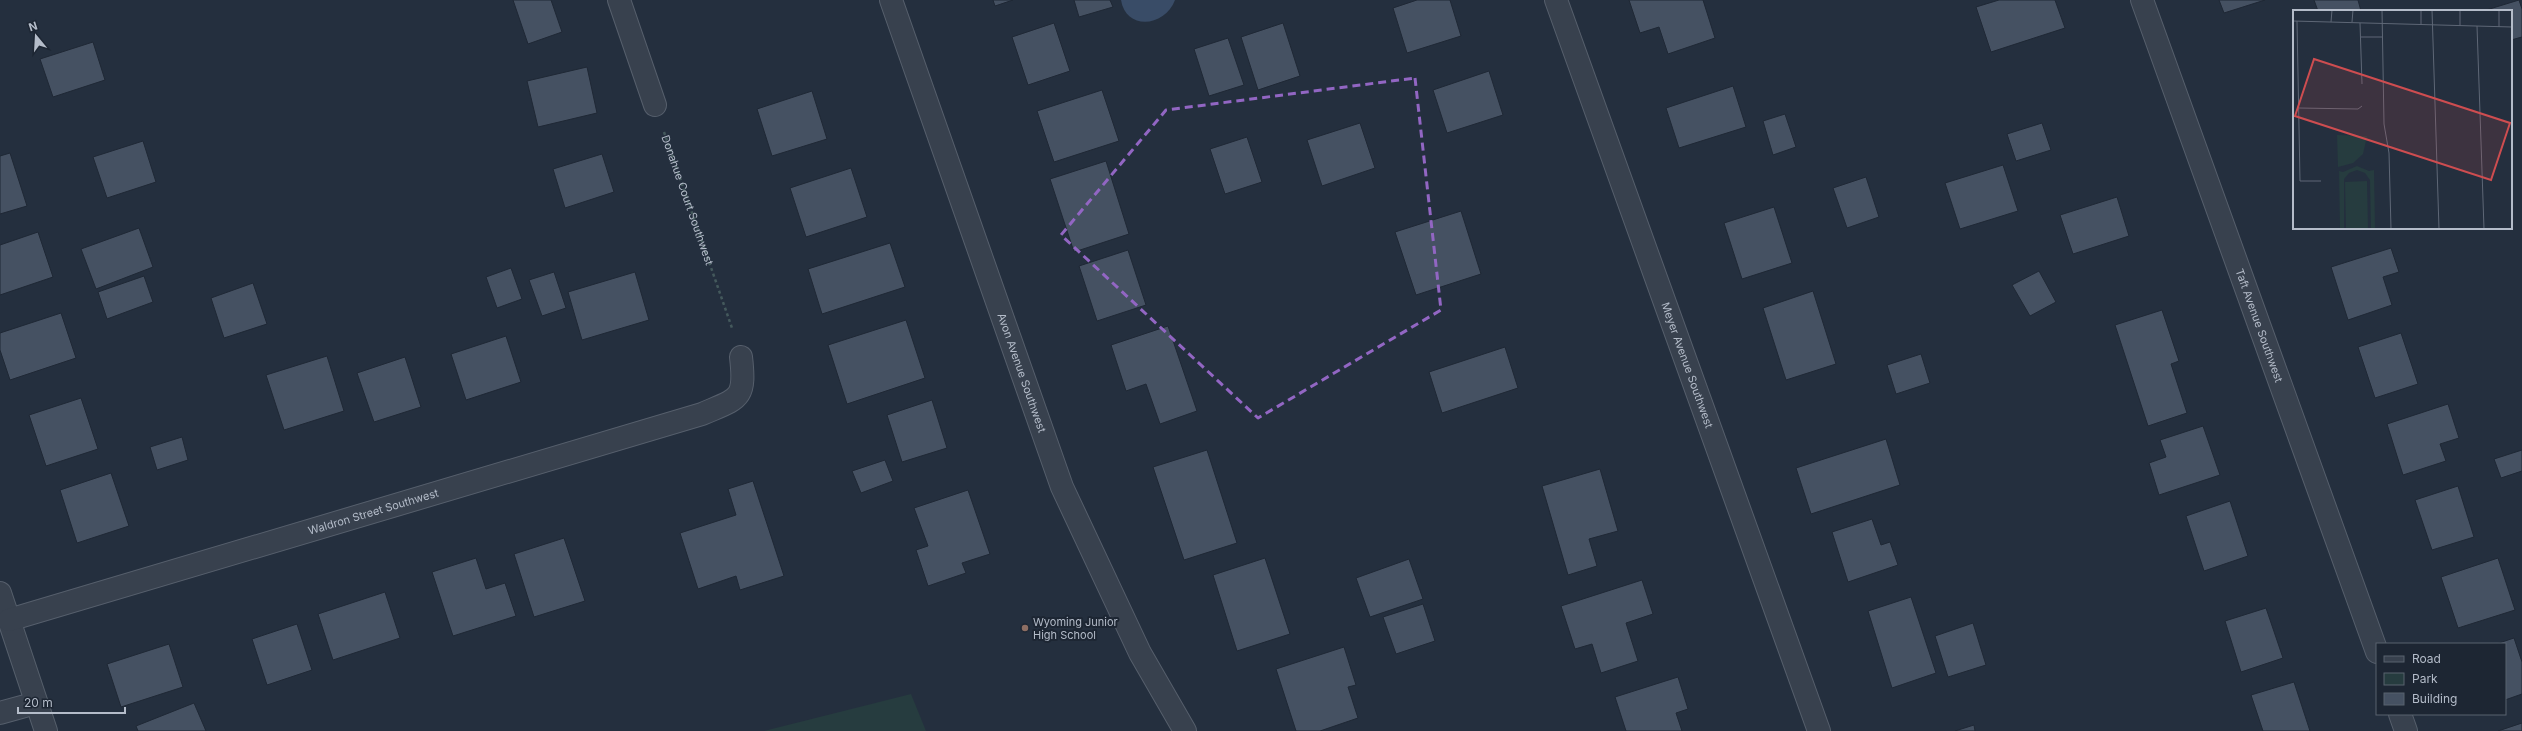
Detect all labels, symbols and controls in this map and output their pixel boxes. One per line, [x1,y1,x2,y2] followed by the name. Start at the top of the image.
[2293,10,2512,229] inset map
[16,16,56,56] north arrow
[27,19,39,34] text: N
[659,133,717,267] street label: Donahue Court Southwest
[2232,267,2286,385] street label: Taft Avenue Southwest
[1658,300,1717,430] street label: Meyer Avenue Southwest
[994,311,1049,435] street label: Avon Avenue Southwest
[306,486,440,538] street label: Waldron Street Southwest
[1033,615,1118,642] place label: Wyoming Junior High School
[1020,623,1030,633] marker: Wyoming Junior High School
[2376,643,2506,715] legend
[2412,651,2441,666] text: Road
[2412,671,2438,686] text: Park
[18,689,125,715] scale bar
[2412,691,2457,706] text: Building
[24,695,53,710] text: 20 m

